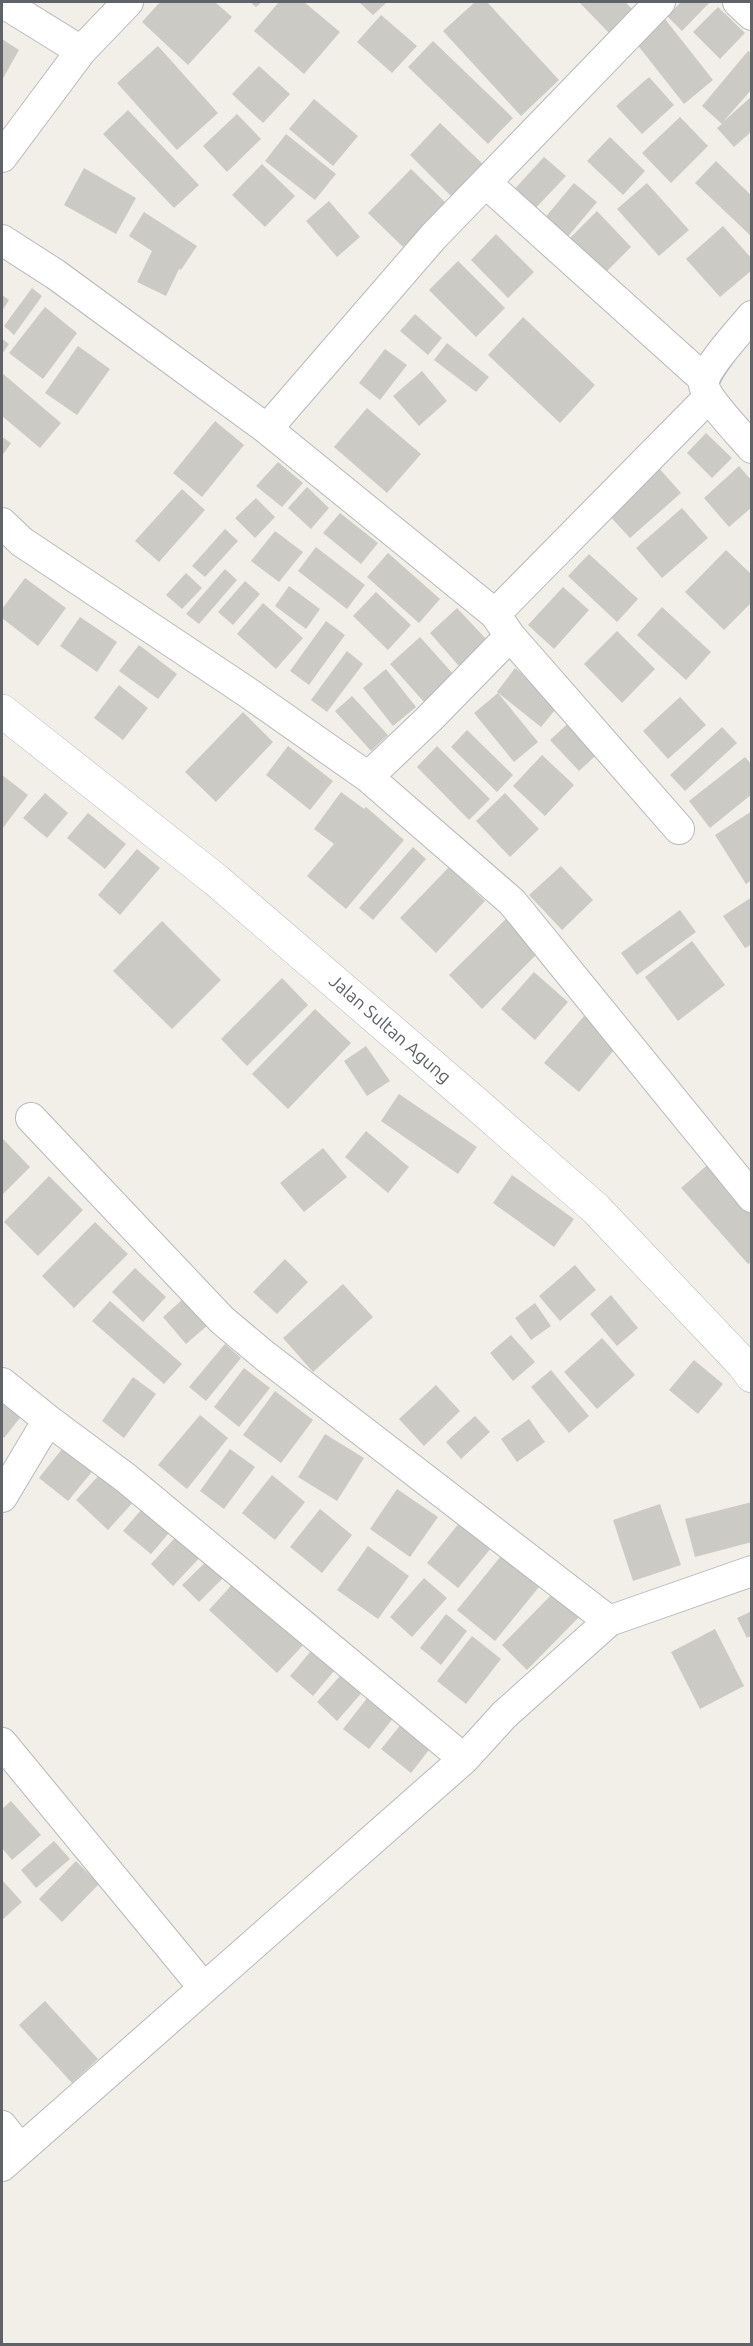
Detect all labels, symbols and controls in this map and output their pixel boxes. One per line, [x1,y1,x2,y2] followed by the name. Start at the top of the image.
[326,970,456,1086] street label: Jalan Sultan Agung

